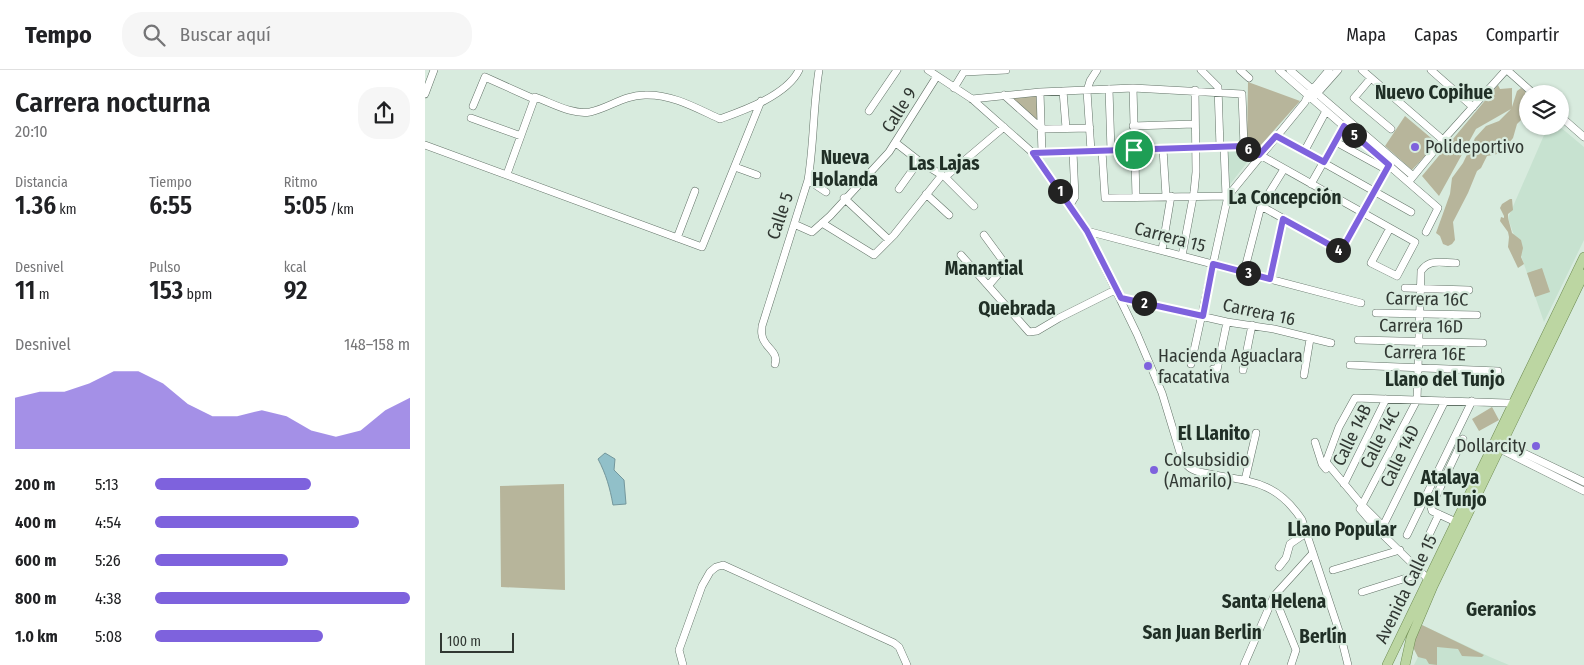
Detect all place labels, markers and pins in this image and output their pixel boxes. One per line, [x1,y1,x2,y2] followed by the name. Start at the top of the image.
[1341,122,1367,148] pin: 5
[1113,129,1155,171] pin
[1235,136,1261,162] pin: 6
[1425,136,1524,158] place label: Polideportivo
[1409,141,1421,153] marker: Polideportivo
[1047,178,1073,204] pin: 1
[1325,238,1351,262] pin: 4
[1235,260,1261,286] pin: 3
[1131,290,1157,316] pin: 2
[1158,345,1303,388] place label: Hacienda Aguaclara facatativa
[1142,360,1154,372] marker: Hacienda Aguaclara facatativa
[1456,435,1526,457] place label: Dollarcity
[1530,440,1542,452] marker: Dollarcity
[1164,449,1250,492] place label: Colsubsidio (Amarilo)
[1148,464,1160,476] marker: Colsubsidio (Amarilo)

